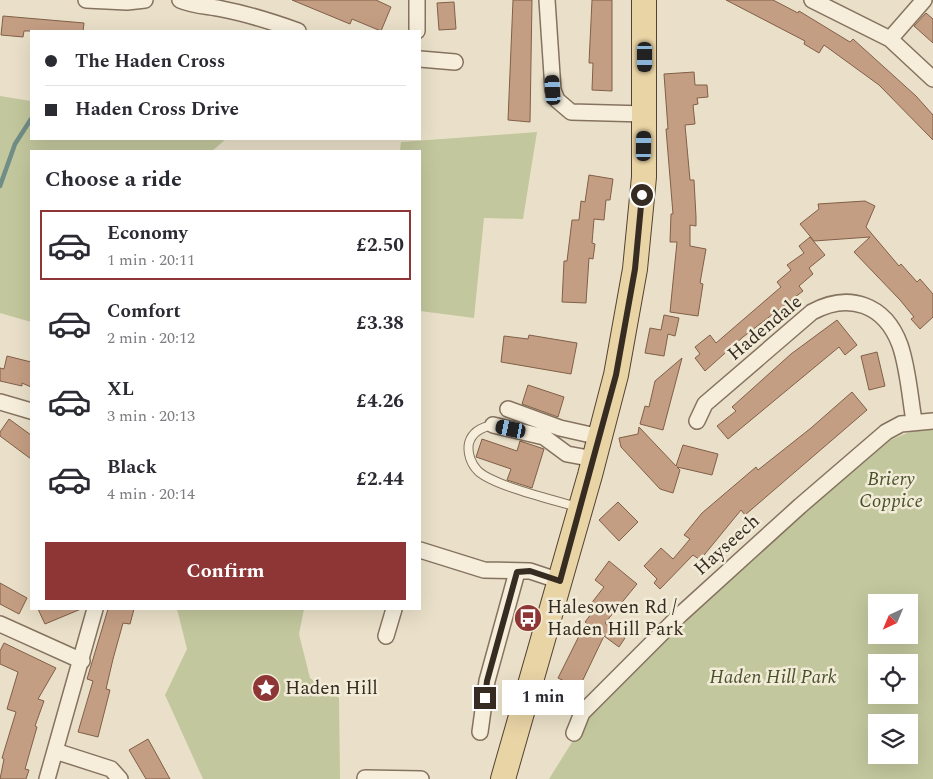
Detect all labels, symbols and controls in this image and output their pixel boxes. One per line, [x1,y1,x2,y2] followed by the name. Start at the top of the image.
[637,42,652,72] car
[75,47,225,76] text: The Haden Cross
[544,75,561,105] car
[75,95,239,124] text: Haden Cross Drive
[636,131,651,161] car
[45,163,182,196] text: Choose a ride
[631,184,653,206] route start
[107,219,188,248] text: Economy
[47,223,92,268] icon: car
[356,231,404,260] text: £2.50
[107,248,195,272] text: 1 min · 20:11
[721,288,809,368] street label: Hadendale
[107,297,181,326] text: Comfort
[47,301,92,346] icon: car
[356,309,404,338] text: £3.38
[107,326,195,350] text: 2 min · 20:12
[107,375,134,404] text: XL
[47,379,92,424] icon: car
[356,387,404,416] text: £4.26
[107,404,195,428] text: 3 min · 20:13
[494,419,527,439] car
[107,453,157,482] text: Black
[47,457,92,502] icon: car
[356,465,404,494] text: £2.44
[859,465,923,516] park label: Briery Coppice
[107,482,195,506] text: 4 min · 20:14
[687,507,767,583] street label: Hayseech
[45,542,406,600] button: Confirm
[547,593,684,644] place label: Halesowen Rd / Haden Hill Park
[868,594,918,644] north arrow
[868,594,918,764] map controls
[513,603,543,633] bus stop icon: Halesowen Rd / Haden Hill Park
[868,654,918,704] button: locate
[709,663,837,692] park label: Haden Hill Park
[251,673,281,703] place icon: Haden Hill
[285,674,378,703] place label: Haden Hill
[502,680,585,716] callout: 1 min
[522,685,564,709] text: 1 min
[474,687,496,709] route end
[868,714,918,764] button: layers

